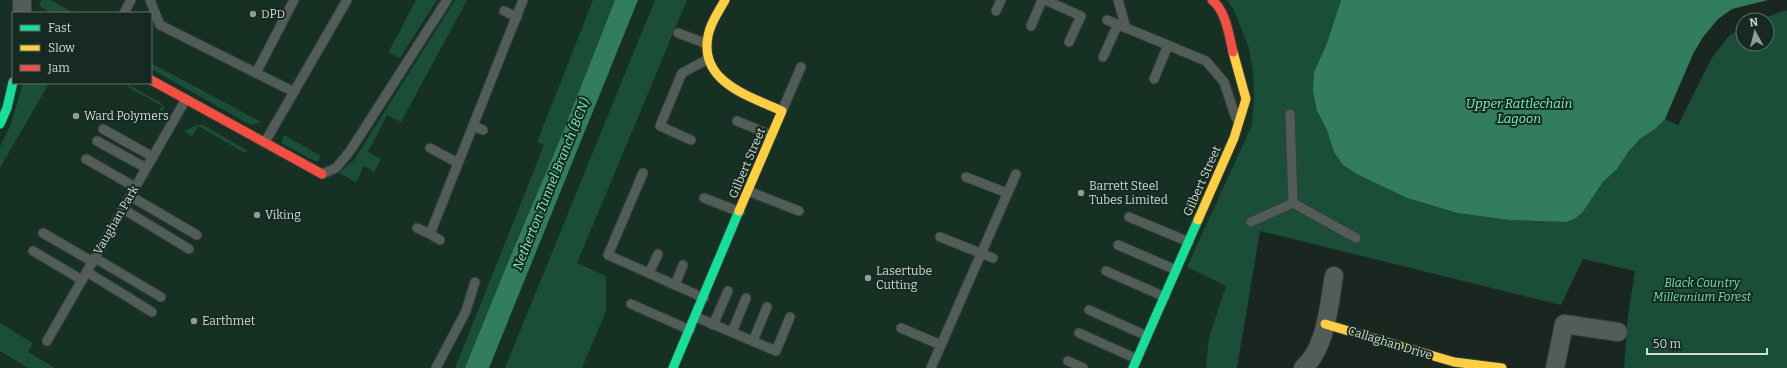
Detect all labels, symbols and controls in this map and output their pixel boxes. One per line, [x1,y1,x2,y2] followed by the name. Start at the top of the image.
[261,7,285,21] place label: DPD
[248,9,258,19] marker: DPD
[12,12,152,84] legend
[1735,12,1775,52] north arrow
[1749,16,1759,30] text: N
[48,21,72,35] text: Fast
[48,41,75,55] text: Slow
[47,61,70,75] text: Jam
[510,96,592,272] water label: Netherton Tunnel Branch (BCN)
[1466,96,1572,126] water label: Upper Rattlechain Lagoon
[84,109,169,123] place label: Ward Polymers
[71,111,81,121] marker: Ward Polymers
[726,125,768,200] street label: Gilbert Street
[1180,143,1224,218] street label: Gilbert Street
[1089,179,1168,207] place label: Barrett Steel Tubes Limited
[91,183,141,257] street label: Vaughan Park
[1076,188,1086,198] marker: Barrett Steel Tubes Limited
[265,208,301,222] place label: Viking
[252,210,262,220] marker: Viking
[876,264,932,292] place label: Lasertube Cutting
[863,273,873,283] marker: Lasertube Cutting
[1653,276,1752,304] park label: Black Country Millennium Forest
[202,314,256,328] place label: Earthmet
[189,316,199,326] marker: Earthmet
[1346,324,1434,362] street label: Callaghan Drive
[1647,330,1767,356] scale bar
[1653,337,1682,351] text: 50 m

